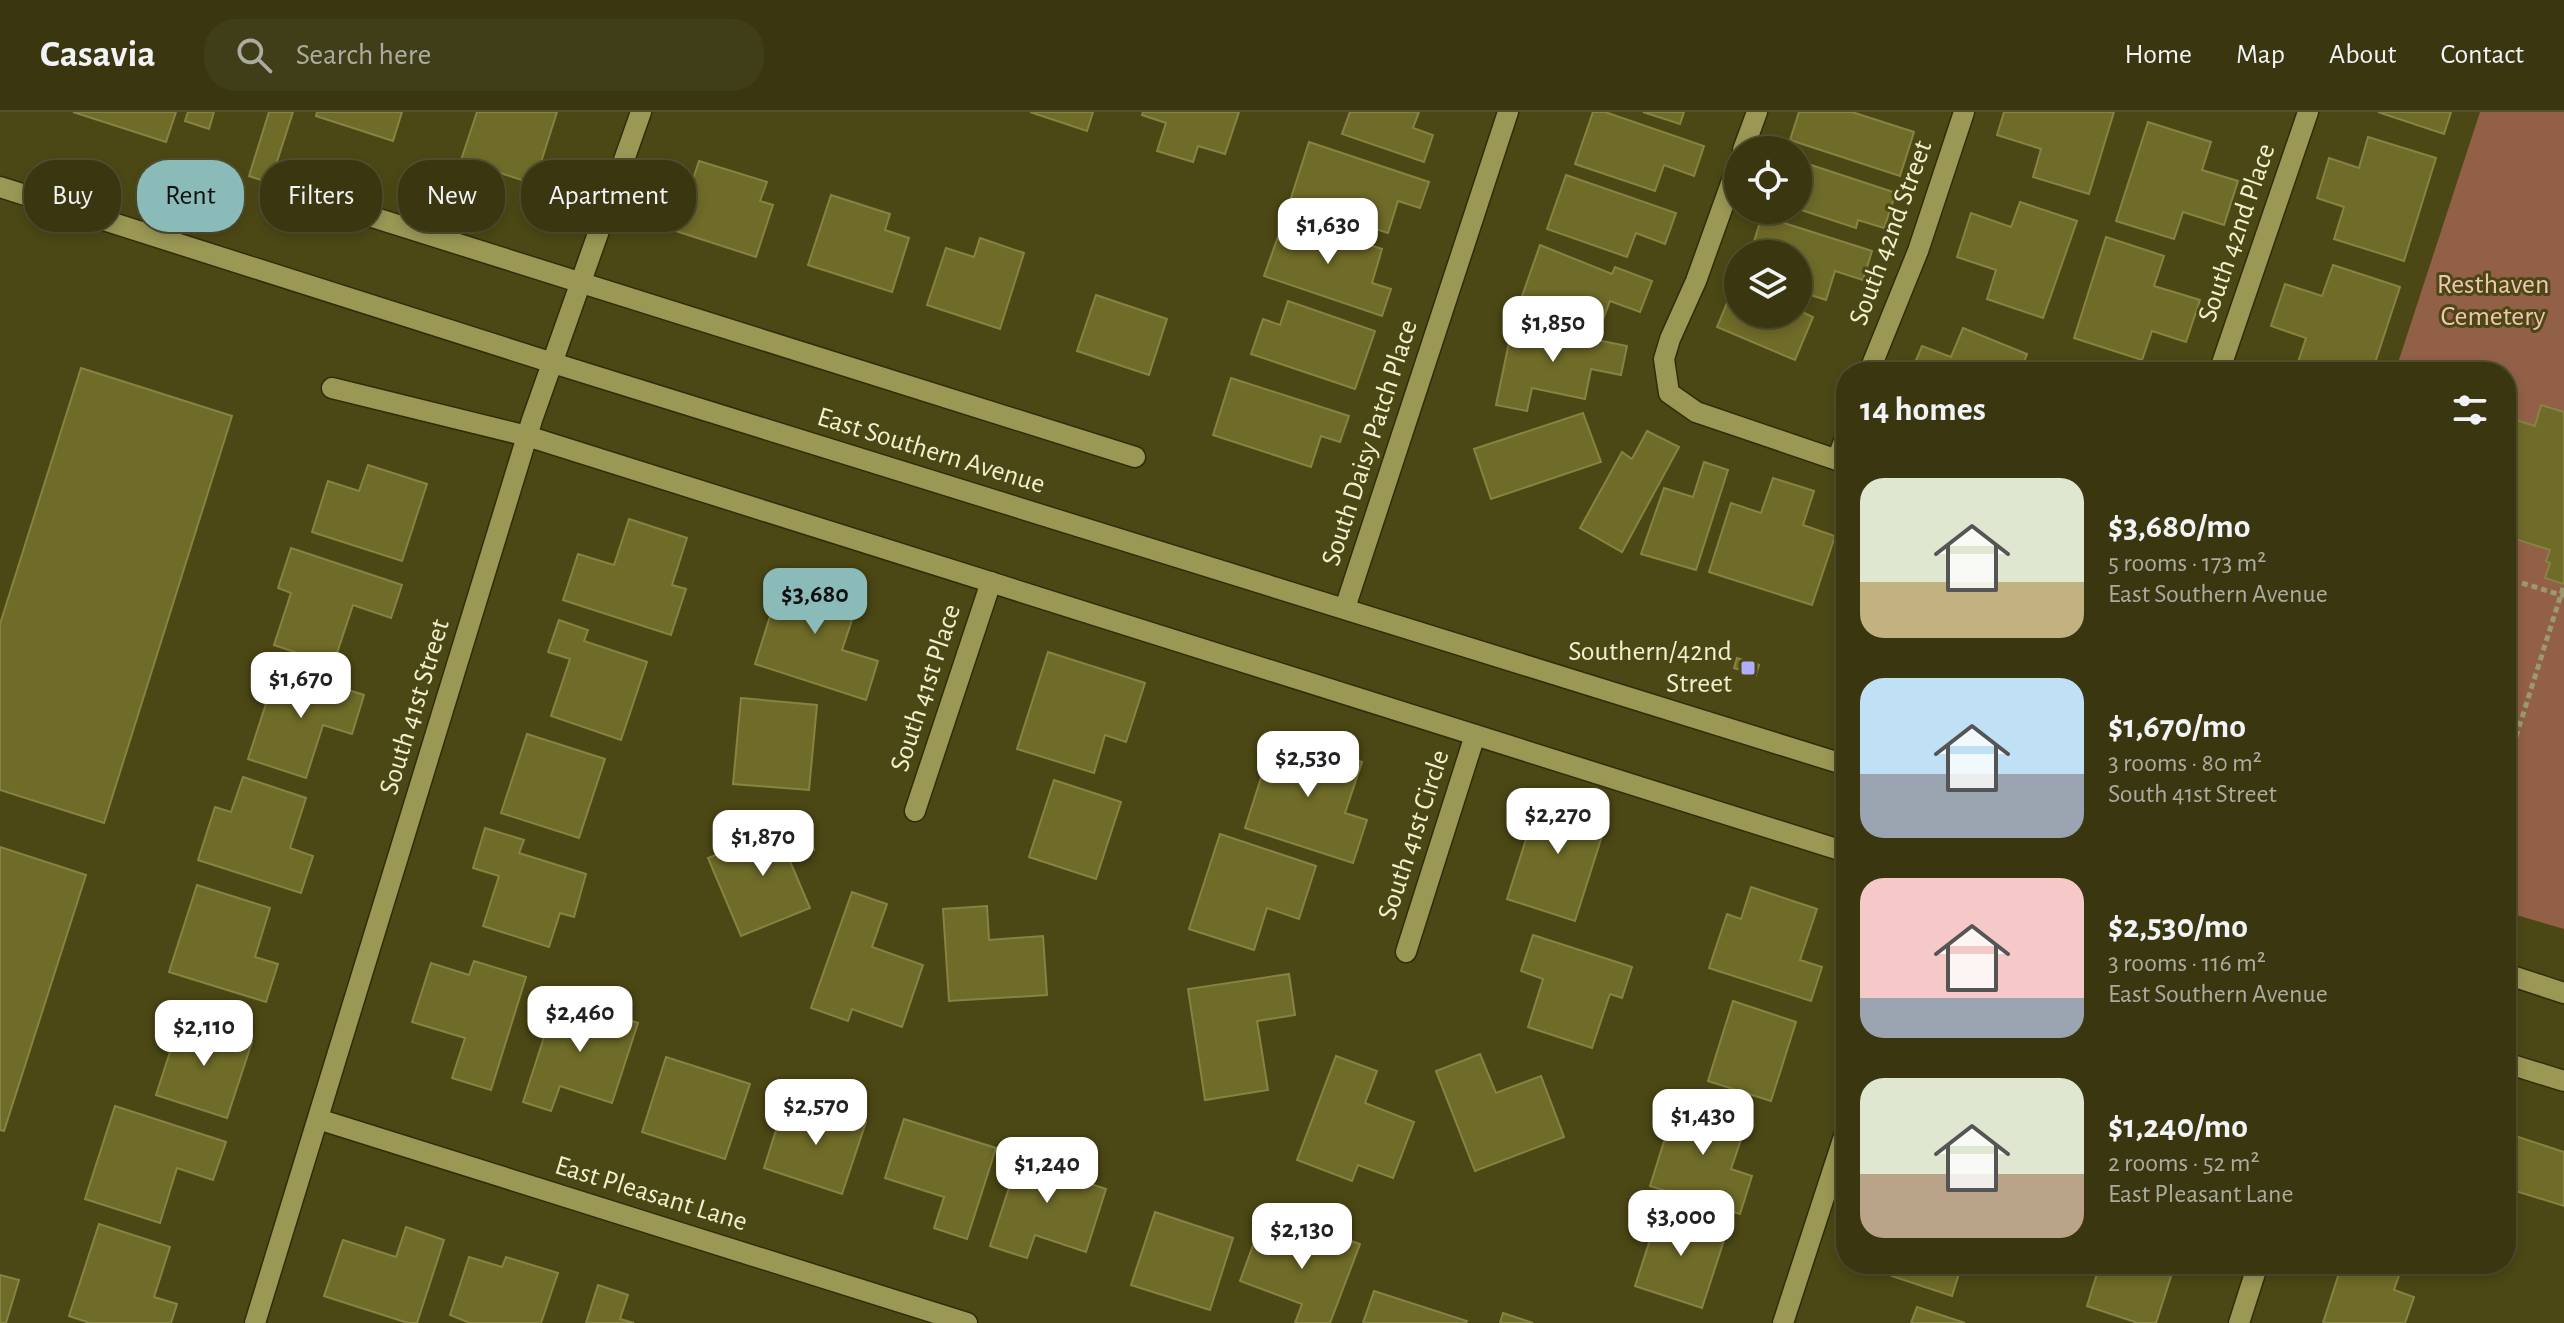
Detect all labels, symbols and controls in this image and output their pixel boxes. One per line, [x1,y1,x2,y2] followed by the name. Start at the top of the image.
[204,19,764,91] search box
[232,33,276,77] icon: search
[40,36,156,74] text: Casavia
[296,40,431,70] text: Search here
[2125,41,2192,69] text: Home
[2236,41,2285,69] text: Map
[2329,41,2397,69] text: About
[2441,41,2524,69] text: Contact
[1724,136,1812,328] map controls
[1724,136,1812,224] button: locate
[1845,137,1937,329] street label: South 42nd Street
[2193,140,2281,326] street label: South 42nd Place
[24,160,121,232] chip: Buy
[137,160,244,232] chip: Rent
[260,160,382,232] chip: Filters
[398,160,505,232] chip: New
[521,160,696,232] chip: Apartment
[1263,198,1393,266] pin: $1,630
[1296,211,1360,237] text: $1,630
[1724,240,1812,328] button: layers
[2437,271,2549,331] park label: Resthaven Cemetery
[1488,296,1618,364] pin: $1,850
[1521,309,1585,335] text: $1,850
[1317,317,1423,569] street label: South Daisy Patch Place
[2448,388,2492,432] icon: filters
[1860,393,1986,427] text: 14 homes
[814,403,1048,499] street label: East Southern Avenue
[1924,510,2020,606] icon: home
[2108,510,2251,544] text: $3,680/mo
[2108,550,2266,576] text: 5 rooms · 173 m²
[750,568,880,636] pin: $3,680
[781,581,849,607] text: $3,680
[2108,581,2328,607] text: East Southern Avenue
[886,601,966,775] street label: South 41st Place
[375,616,455,798] street label: South 41st Street
[1568,638,1732,698] place label: Southern/42nd Street
[236,652,366,720] pin: $1,670
[1739,659,1757,677] marker: Southern/42nd Street
[269,665,333,691] text: $1,670
[1924,710,2020,806] icon: home
[2108,710,2246,744] text: $1,670/mo
[1243,731,1373,799] pin: $2,530
[1275,744,1341,770] text: $2,530
[1373,747,1455,923] street label: South 41st Circle
[2108,750,2262,776] text: 3 rooms · 80 m²
[2108,781,2277,807] text: South 41st Street
[1493,788,1623,856] pin: $2,270
[1525,801,1591,827] text: $2,270
[698,810,828,878] pin: $1,870
[731,823,795,849] text: $1,870
[1924,910,2020,1006] icon: home
[2108,910,2248,944] text: $2,530/mo
[2108,950,2266,976] text: 3 rooms · 116 m²
[2108,981,2328,1007] text: East Southern Avenue
[515,986,645,1054] pin: $2,460
[545,999,615,1025] text: $2,460
[139,1000,269,1068] pin: $2,110
[173,1013,235,1039] text: $2,110
[751,1079,881,1147] pin: $2,570
[1638,1089,1768,1157] pin: $1,430
[783,1092,849,1118] text: $2,570
[1671,1102,1735,1128] text: $1,430
[1924,1110,2020,1206] icon: home
[2108,1110,2248,1144] text: $1,240/mo
[982,1137,1112,1205] pin: $1,240
[1014,1150,1080,1176] text: $1,240
[2108,1150,2260,1176] text: 2 rooms · 52 m²
[551,1151,751,1237] street label: East Pleasant Lane
[2108,1181,2294,1207] text: East Pleasant Lane
[1616,1190,1746,1258] pin: $3,000
[1237,1203,1367,1271] pin: $2,130
[1646,1203,1716,1229] text: $3,000
[1270,1216,1334,1242] text: $2,130

